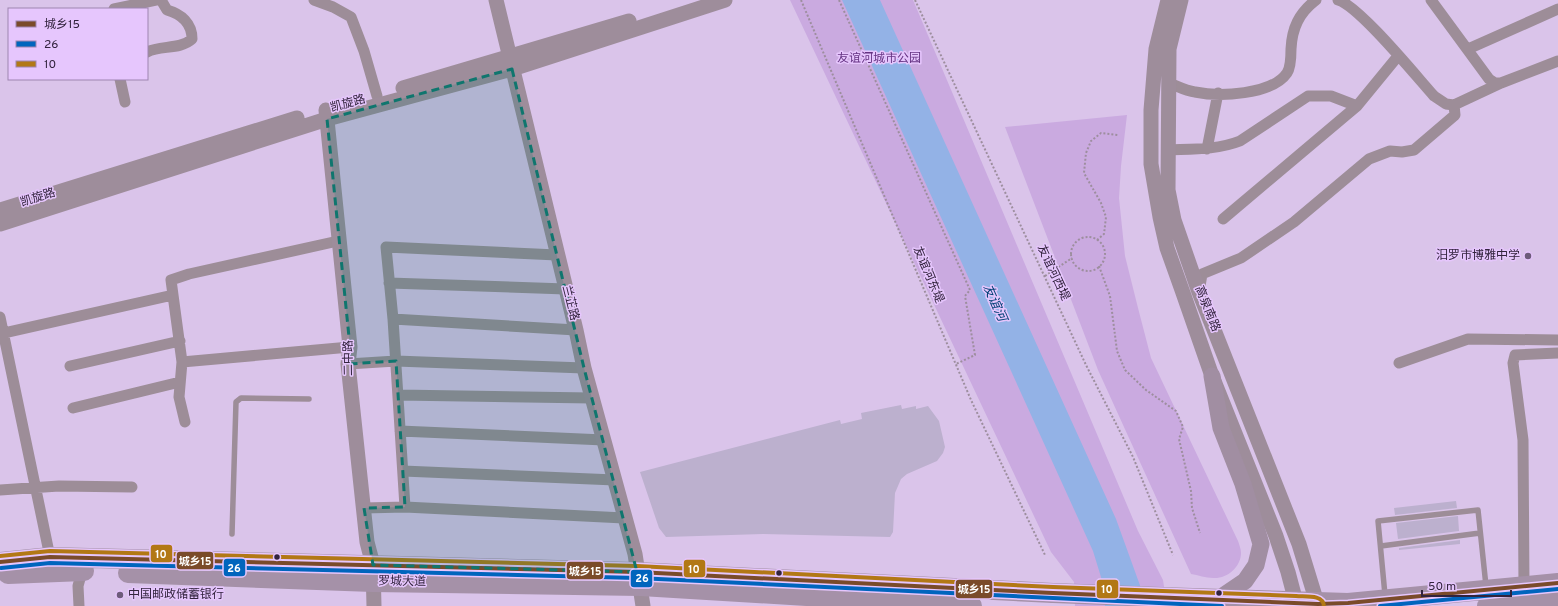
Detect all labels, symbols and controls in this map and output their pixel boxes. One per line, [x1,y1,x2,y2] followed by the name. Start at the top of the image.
[8,8,148,80] legend
[44,17,80,33] text: 城乡15
[44,37,59,53] text: 26
[837,51,921,67] park label: 友谊河城市公园
[44,57,56,73] text: 10
[329,92,367,116] street label: 凯旋路
[18,185,58,211] street label: 凯旋路
[1033,242,1073,304] street label: 友谊河西堤
[909,244,947,306] street label: 友谊河东堤
[1436,248,1520,264] place label: 汨罗市博雅中学
[1523,251,1533,261] marker: 汨罗市博雅中学
[979,282,1010,327] water label: 友谊河
[558,284,582,322] street label: 兰芷路
[1191,284,1223,334] street label: 高泉南路
[341,340,357,376] street label: 二中路
[150,544,173,563] line badge: 10
[155,548,167,562] text: 10
[176,551,214,570] line badge: 城乡15
[272,552,282,562] unlabelled marker
[178,555,212,569] text: 城乡15
[223,558,246,577] line badge: 26
[683,559,706,578] line badge: 10
[566,561,604,580] line badge: 城乡15
[227,562,241,576] text: 26
[688,563,700,577] text: 10
[568,565,602,579] text: 城乡15
[774,568,784,578] unlabelled marker
[630,569,653,588] line badge: 26
[635,572,649,586] text: 26
[1422,572,1511,598] scale bar
[378,574,426,590] street label: 罗城大道
[955,579,993,599] line badge: 城乡15
[1096,579,1119,599] line badge: 10
[1428,579,1456,595] text: 50 m
[957,583,991,597] text: 城乡15
[1101,583,1113,597] text: 10
[128,587,224,603] place label: 中国邮政储蓄银行
[1214,588,1224,598] unlabelled marker
[115,590,125,600] marker: 中国邮政储蓄银行

